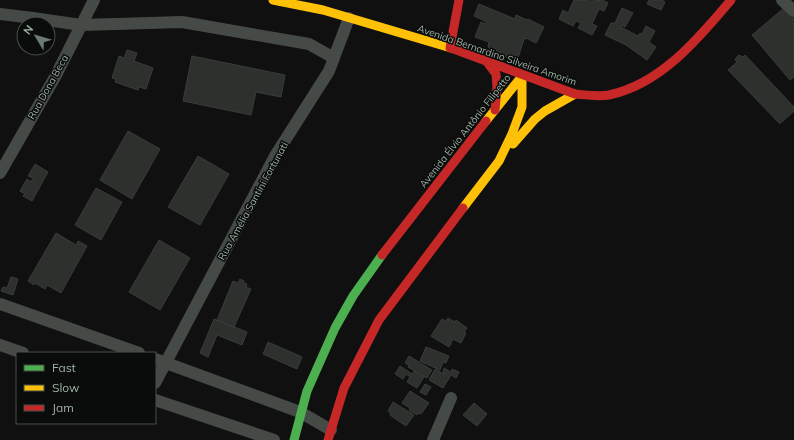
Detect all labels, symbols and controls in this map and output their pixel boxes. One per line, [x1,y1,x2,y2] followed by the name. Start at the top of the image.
[16,16,56,56] north arrow
[20,22,36,37] text: N
[416,22,578,88] street label: Avenida Bernardino Silveira Amorim
[25,52,71,122] street label: Rua Dona Beca
[417,71,514,190] street label: Avenida Élvio Antônio Filipetto
[215,140,291,262] street label: Rua Amélia Santini Fortunati
[16,352,156,424] legend
[52,360,76,375] text: Fast
[52,380,80,395] text: Slow
[52,400,74,415] text: Jam

